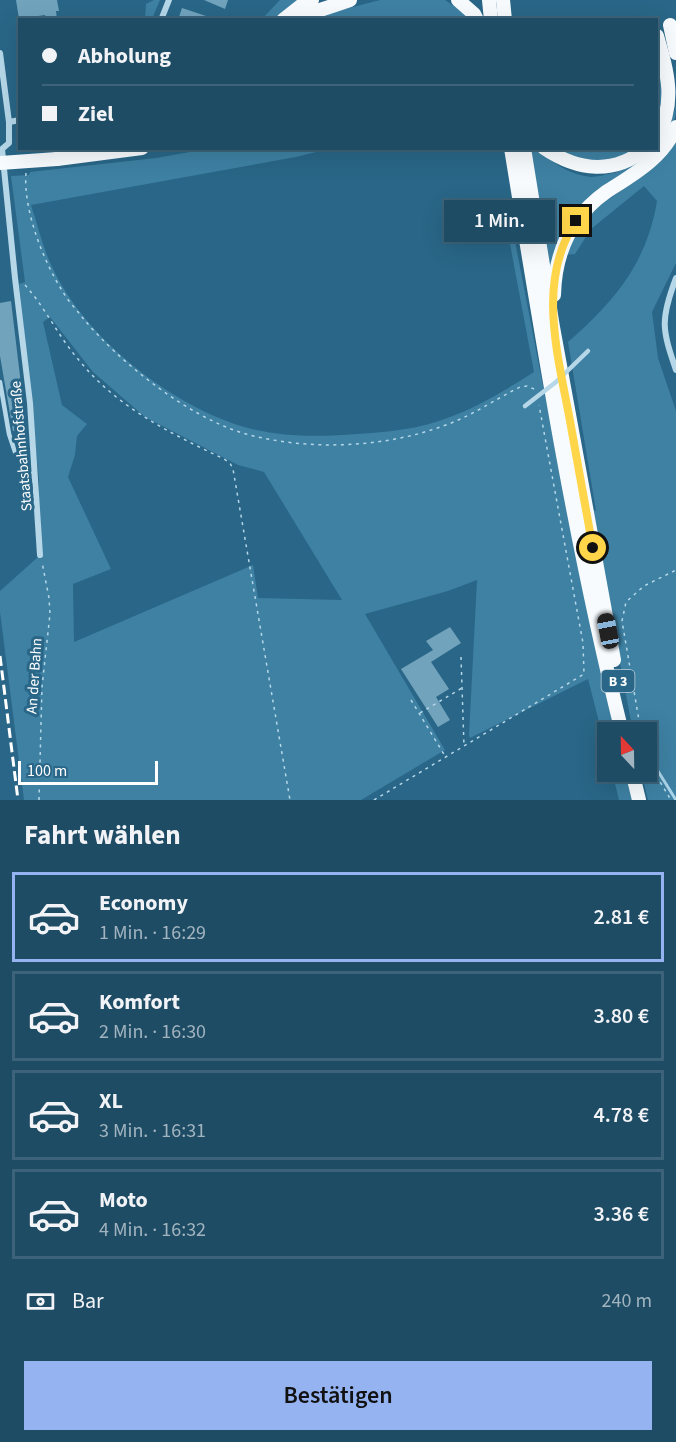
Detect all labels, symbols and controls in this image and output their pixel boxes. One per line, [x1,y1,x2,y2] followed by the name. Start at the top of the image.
[78,40,171,72] text: Abholung
[78,98,114,130] text: Ziel
[444,200,555,242] callout: 1 Min.
[474,207,525,235] text: 1 Min.
[562,207,589,234] route end
[5,380,38,512] street label: Staatsbahnhofstraße
[579,534,606,561] route start
[596,612,620,650] car
[21,637,48,715] street label: An der Bahn
[602,670,634,692] road number: B 3
[597,722,657,782] north arrow
[597,722,657,782] map controls
[18,758,158,786] scale bar
[27,760,67,782] text: 100 m
[24,816,181,855] text: Fahrt wählen
[99,887,188,919] text: Economy
[27,890,81,944] icon: car
[593,901,649,933] text: 2.81 €
[99,919,206,947] text: 1 Min. · 16:29
[99,986,180,1018] text: Komfort
[27,989,81,1043] icon: car
[593,1000,649,1032] text: 3.80 €
[99,1018,206,1046] text: 2 Min. · 16:30
[99,1085,123,1117] text: XL
[27,1088,81,1142] icon: car
[593,1099,649,1131] text: 4.78 €
[99,1117,206,1145] text: 3 Min. · 16:31
[99,1184,148,1216] text: Moto
[27,1187,81,1241] icon: car
[593,1198,649,1230] text: 3.36 €
[99,1216,206,1244] text: 4 Min. · 16:32
[24,1285,57,1318] icon: cash
[72,1285,104,1317] text: Bar
[602,1287,652,1315] text: 240 m
[24,1361,652,1430] button: Bestätigen

